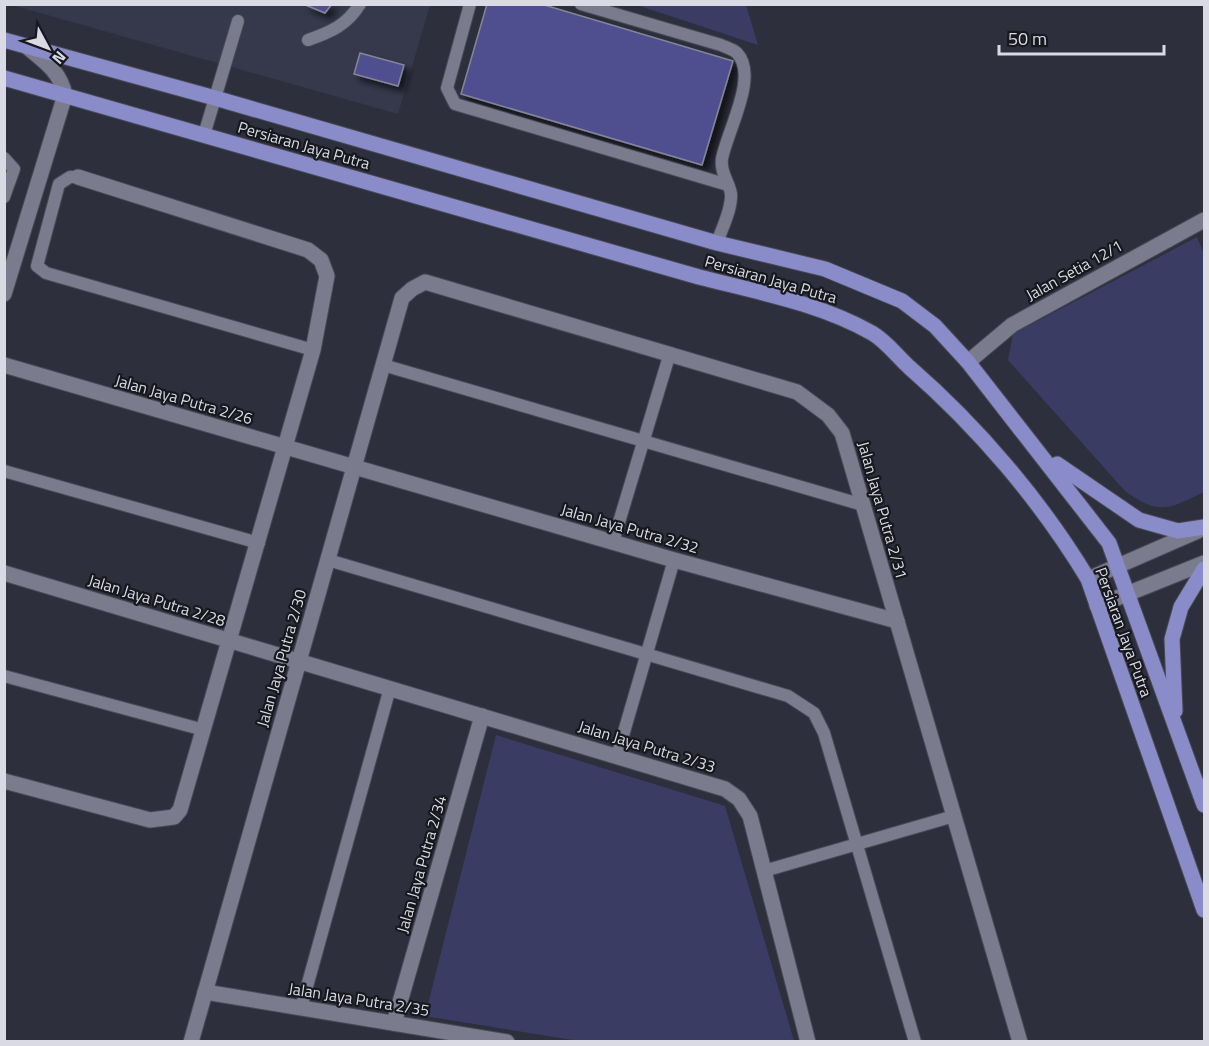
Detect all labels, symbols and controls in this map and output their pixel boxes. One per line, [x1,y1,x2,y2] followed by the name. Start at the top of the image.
[18,18,78,78] north arrow
[999,18,1164,56] scale bar
[1008,25,1047,52] text: 50 m
[47,46,72,70] text: N
[235,115,373,175] street label: Persiaran Jaya Putra
[1021,233,1127,307] street label: Jalan Setia 12/1
[702,249,840,309] street label: Persiaran Jaya Putra
[112,368,256,430] street label: Jalan Jaya Putra 2/26
[852,438,914,582] street label: Jalan Jaya Putra 2/31
[558,497,702,559] street label: Jalan Jaya Putra 2/32
[1089,564,1159,700] street label: Persiaran Jaya Putra
[85,568,229,632] street label: Jalan Jaya Putra 2/28
[250,586,312,730] street label: Jalan Jaya Putra 2/30
[575,714,719,778] street label: Jalan Jaya Putra 2/33
[390,792,452,936] street label: Jalan Jaya Putra 2/34
[287,976,431,1022] street label: Jalan Jaya Putra 2/35

